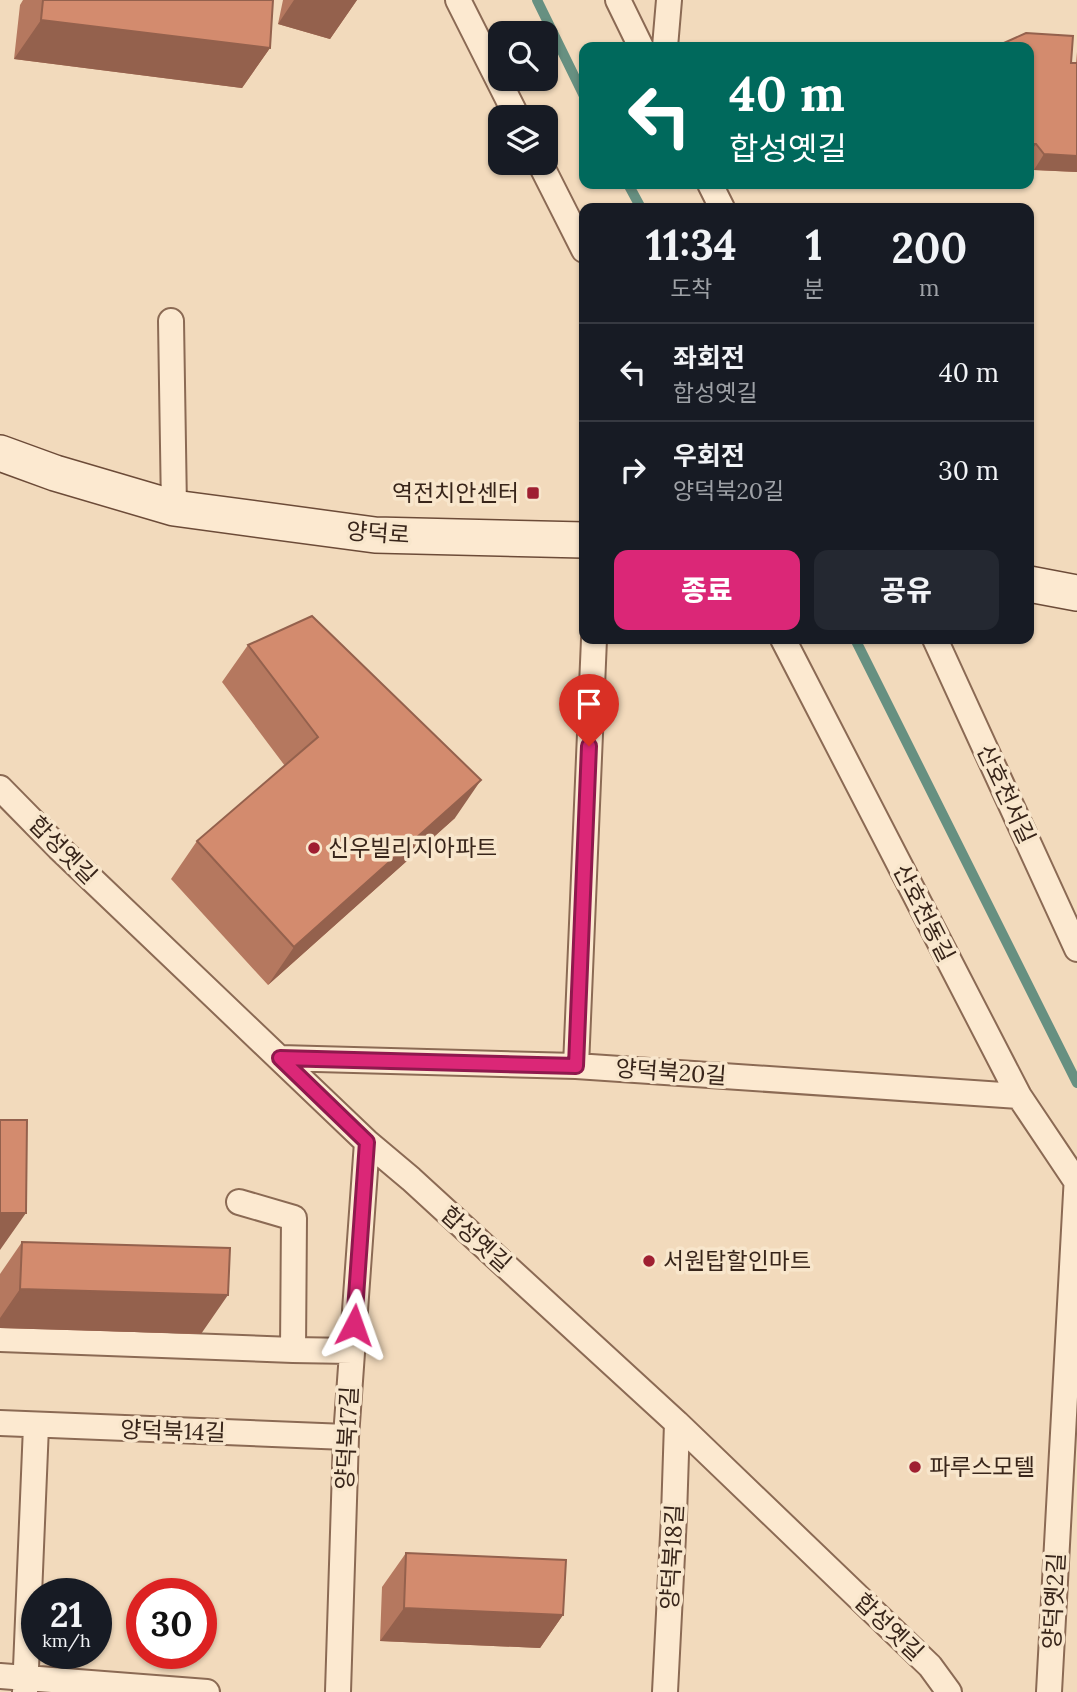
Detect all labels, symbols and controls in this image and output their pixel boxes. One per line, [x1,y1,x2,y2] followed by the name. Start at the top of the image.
[488,21,558,175] map controls
[488,21,558,91] button: search
[729,62,845,124] text: 40 m
[614,70,705,161] icon: left
[488,105,558,175] button: layers
[729,128,847,169] text: 합성옛길
[646,218,737,272] text: 11:34
[806,218,823,272] text: 1
[891,221,967,275] text: 200
[919,273,940,302] text: m
[670,274,712,303] text: 도착
[804,274,825,303] text: 분
[673,341,745,374] text: 좌회전
[614,353,652,391] icon: left
[939,356,999,389] text: 40 m
[673,378,758,407] text: 합성옛길
[673,439,745,472] text: 우회전
[614,451,652,489] icon: right
[938,454,999,487] text: 30 m
[673,476,784,505] text: 양덕북20길
[392,478,519,507] place label: 역전치안센터
[525,485,541,501] marker: 역전치안센터
[345,516,411,549] street label: 양덕로
[614,550,800,630] button: 종료
[814,550,999,630] button: 공유
[559,674,619,746] pin
[570,685,608,723] icon: arrive
[971,740,1042,848] street label: 산호천서길
[23,809,104,890] street label: 합성옛길
[328,833,497,862] place label: 신우빌리지아파트
[306,840,322,856] marker: 신우빌리지아파트
[888,859,961,966] street label: 산호천동길
[615,1053,728,1090] street label: 양덕북20길
[435,1200,517,1278] street label: 합성옛길
[663,1246,811,1275] place label: 서원탑할인마트
[641,1253,657,1269] marker: 서원탑할인마트
[317,1288,391,1362] position arrow
[329,1385,364,1490] street label: 양덕북17길
[120,1414,226,1447] street label: 양덕북14길
[929,1452,1035,1481] place label: 파루스모텔
[907,1459,923,1475] marker: 파루스모텔
[654,1503,689,1611] street label: 양덕북18길
[1036,1552,1071,1650] street label: 양덕옛2길
[126,1578,217,1669] speed limit sign: 30
[849,1587,930,1666] street label: 합성옛길
[50,1592,83,1637] text: 21
[42,1629,91,1652] text: km/h

